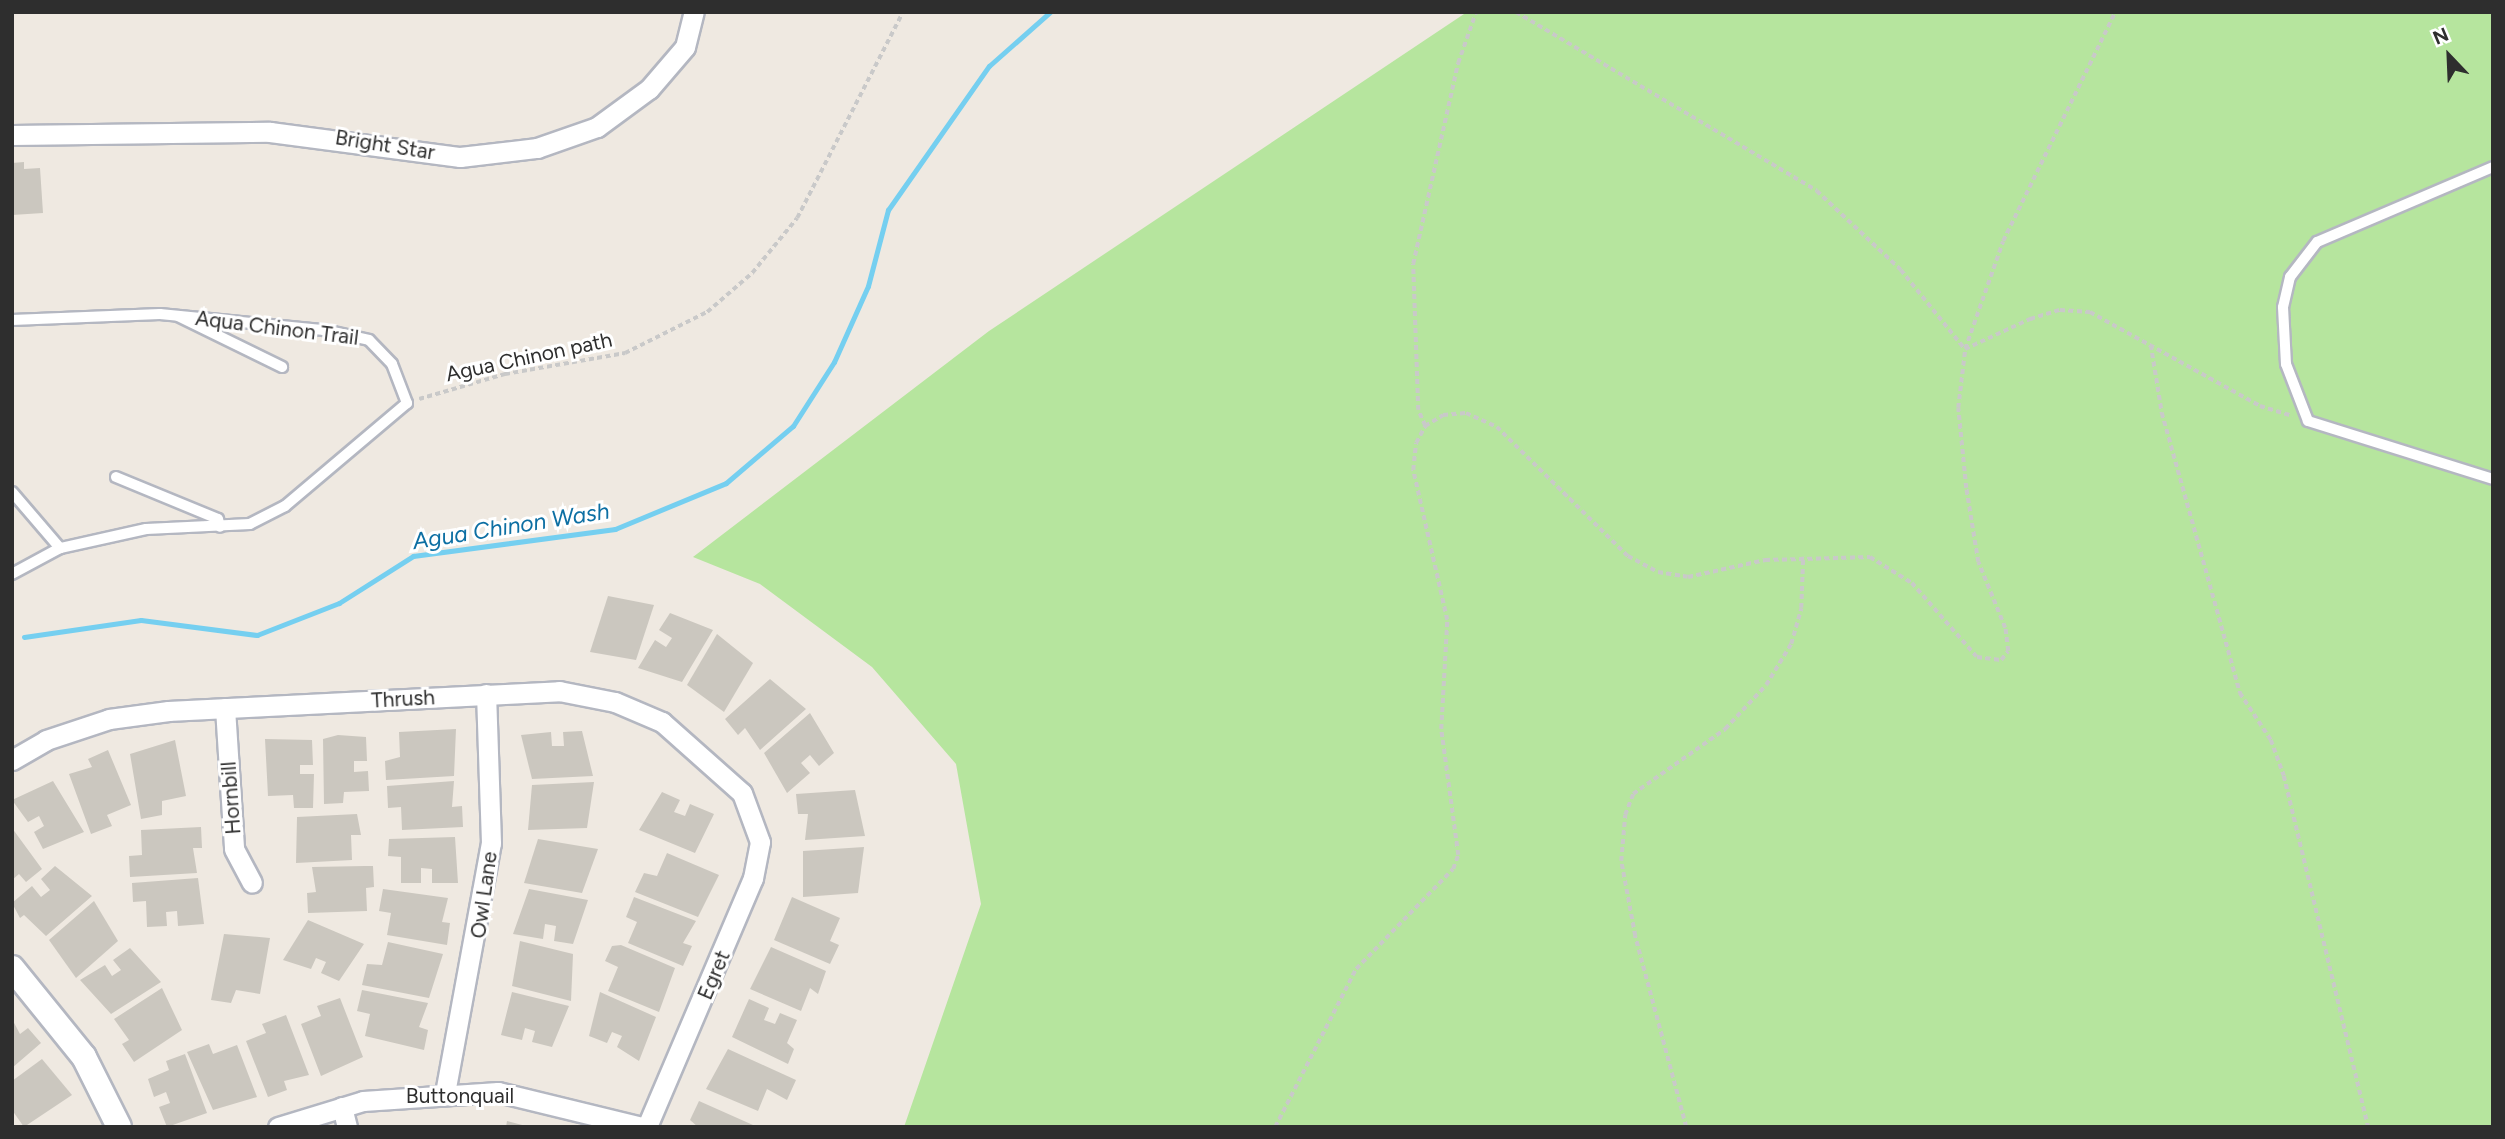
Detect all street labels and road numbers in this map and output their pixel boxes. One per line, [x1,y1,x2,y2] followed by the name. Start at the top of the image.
[333,125,437,165] street label: Bright Star
[194,305,360,351] street label: Aqua Chinon Trail
[444,327,614,387] street label: Agua Chinon path
[371,685,435,713] street label: Thrush
[216,761,246,835] street label: Hornbill
[465,850,503,940] street label: Owl Lane
[692,946,736,1004] street label: Egret
[406,1083,514,1109] street label: Buttonquail

